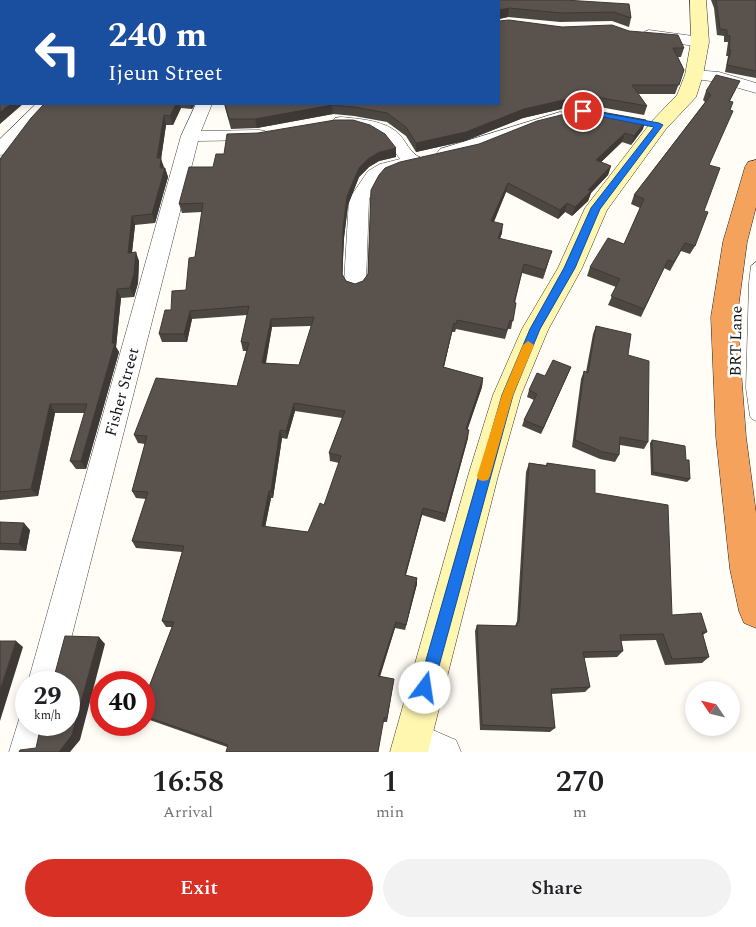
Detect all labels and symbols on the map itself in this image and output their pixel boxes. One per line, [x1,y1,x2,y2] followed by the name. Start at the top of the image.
[562,90,604,132] pin
[723,305,749,377] street label: BRT Lane
[99,345,145,439] street label: Fisher Street
[398,661,450,713] position arrow
[90,671,155,736] speed limit sign: 40
[685,681,740,736] north arrow

